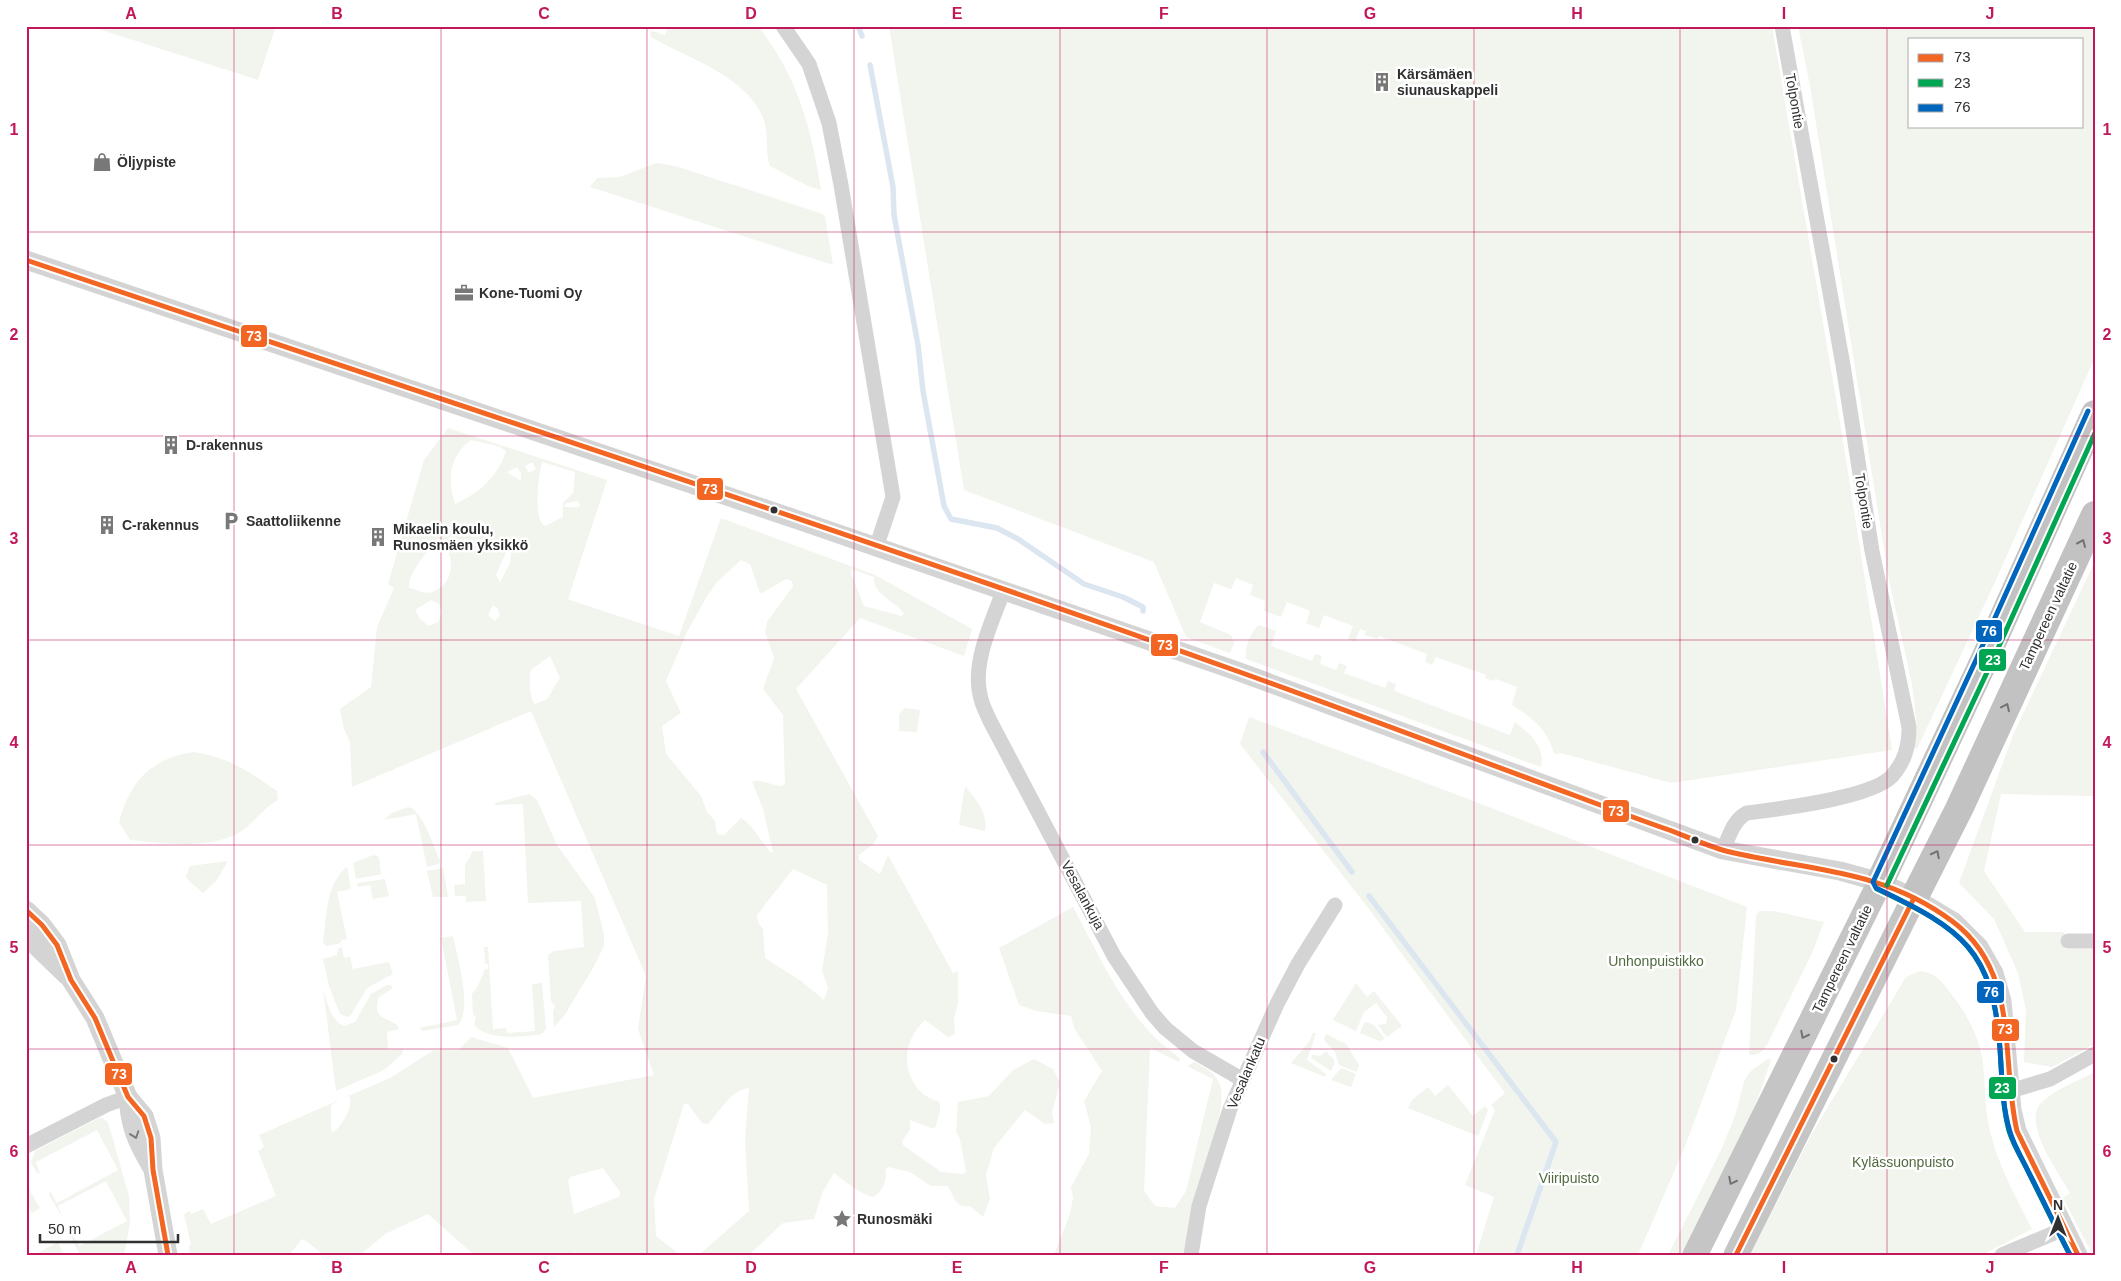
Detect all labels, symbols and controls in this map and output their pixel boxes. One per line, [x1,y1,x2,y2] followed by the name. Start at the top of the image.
[125,5,137,22] text: A
[331,5,343,22] text: B
[538,5,550,22] text: C
[745,5,757,22] text: D
[952,5,963,22] text: E
[1159,5,1169,22] text: F
[1364,5,1376,22] text: G
[1571,5,1583,22] text: H
[1782,5,1786,22] text: I
[1986,5,1994,22] text: J
[1908,38,2084,128] legend
[1954,48,1971,65] text: 73
[1397,66,1498,98] place label: Kärsämäen siunauskappeli
[1371,71,1393,93] building icon: Kärsämäen siunauskappeli
[1782,72,1808,130] street label: Tolpontie
[1954,74,1971,91] text: 23
[1954,98,1971,115] text: 76
[10,121,19,138] text: 1
[2103,121,2112,138] text: 1
[91,151,113,173] shop icon: Öljypiste
[117,154,176,170] place label: Öljypiste
[453,282,475,304] office icon: Kone-Tuomi Oy
[479,285,582,301] place label: Kone-Tuomi Oy
[240,324,268,348] line badge: 73
[10,326,19,343] text: 2
[2103,326,2112,343] text: 2
[246,328,262,344] text: 73
[160,434,182,456] building icon: D-rakennus
[186,437,263,453] place label: D-rakennus
[1852,472,1876,530] street label: Tolpontie
[696,477,724,501] line badge: 73
[702,481,718,497] text: 73
[769,505,779,515] unlabelled marker
[220,510,242,532] parking icon: Saattoliikenne
[246,513,341,529] place label: Saattoliikenne
[96,514,118,536] building icon: C-rakennus
[122,517,199,533] place label: C-rakennus
[393,521,528,553] place label: Mikaelin koulu, Runosmäen yksikkö
[367,526,389,548] building icon: Mikaelin koulu, Runosmäen yksikkö
[10,530,19,547] text: 3
[2103,530,2112,547] text: 3
[2076,539,2087,548] one-way arrow
[2016,559,2080,673] street label: Tampereen valtatie
[1975,619,2003,643] line badge: 76
[1981,623,1997,639] text: 76
[1150,633,1179,657] line badge: 73
[1157,637,1173,653] text: 73
[1978,648,2007,672] line badge: 23
[1985,652,2001,668] text: 23
[2000,704,2010,713] one-way arrow
[10,734,19,751] text: 4
[2103,734,2112,751] text: 4
[1602,799,1630,823] line badge: 73
[1608,803,1624,819] text: 73
[1690,835,1700,845] unlabelled marker
[1930,850,1940,859] one-way arrow
[1058,858,1108,932] street label: Vesalankuja
[1809,902,1875,1016] street label: Tampereen valtatie
[10,939,19,956] text: 5
[2103,939,2112,956] text: 5
[1608,953,1704,969] park label: Unhonpuistikko
[1976,980,2005,1004] line badge: 76
[1983,984,1999,1000] text: 76
[1991,1018,2020,1042] line badge: 73
[1997,1021,2013,1037] text: 73
[1801,1030,1811,1039] one-way arrow
[1224,1035,1268,1111] street label: Vesalankatu
[1829,1054,1839,1064] unlabelled marker
[104,1062,133,1086] line badge: 73
[111,1066,127,1082] text: 73
[1988,1076,2017,1100] line badge: 23
[1994,1080,2010,1096] text: 23
[129,1130,139,1139] one-way arrow
[10,1143,19,1160] text: 6
[2103,1143,2112,1160] text: 6
[1852,1154,1954,1170] park label: Kylässuonpuisto
[1539,1170,1599,1186] park label: Viiripuisto
[1728,1176,1738,1185] one-way arrow
[2034,1194,2084,1244] north arrow
[2053,1197,2063,1213] text: N
[831,1208,853,1230] place icon: Runosmäki
[40,1211,178,1243] scale bar
[857,1211,932,1227] place label: Runosmäki
[48,1220,81,1237] text: 50 m
[125,1259,137,1276] text: A
[331,1259,343,1276] text: B
[538,1259,550,1276] text: C
[745,1259,757,1276] text: D
[952,1259,963,1276] text: E
[1159,1259,1169,1276] text: F
[1364,1259,1376,1276] text: G
[1571,1259,1583,1276] text: H
[1782,1259,1786,1276] text: I
[1986,1259,1994,1276] text: J

